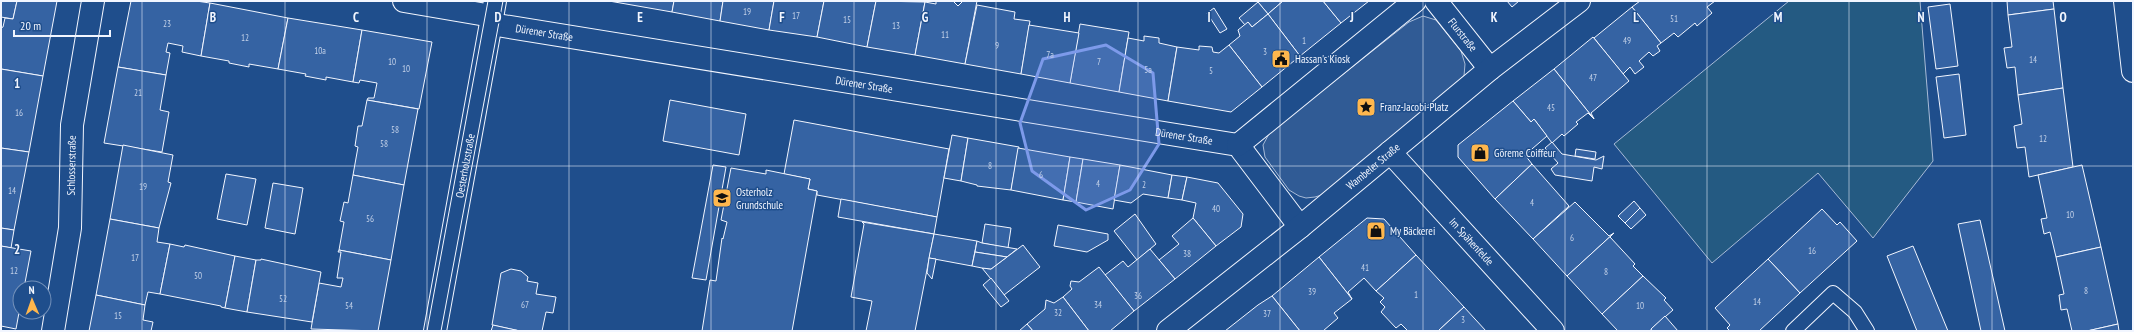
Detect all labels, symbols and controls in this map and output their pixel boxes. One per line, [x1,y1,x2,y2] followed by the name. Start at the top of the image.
[743,6,751,17] house number: 19
[210,9,216,26] text: B
[353,9,359,26] text: C
[495,9,502,26] text: D
[637,9,643,26] text: E
[779,9,785,26] text: F
[922,9,929,26] text: G
[1064,9,1071,26] text: H
[1207,9,1211,26] text: I
[1349,9,1354,26] text: J
[1491,9,1498,26] text: K
[1633,9,1639,26] text: L
[1774,9,1783,26] text: M
[1917,9,1925,26] text: N
[2059,9,2067,26] text: O
[792,10,800,21] house number: 17
[14,12,110,38] scale bar
[1670,13,1678,24] house number: 51
[843,14,851,25] house number: 15
[1445,15,1481,55] street label: Flurstraße
[20,18,41,33] text: 20 m
[163,18,171,29] house number: 23
[892,20,900,31] house number: 13
[515,21,574,44] street label: Dürener Straße
[941,29,949,40] house number: 11
[241,32,249,43] house number: 12
[1302,35,1306,46] house number: 1
[1623,35,1631,46] house number: 49
[995,40,999,51] house number: 9
[314,45,326,56] house number: 10a
[1263,46,1267,57] house number: 3
[1270,48,1292,70] public building icon: Hassan's Kiosk
[1046,49,1054,60] house number: 7a
[1295,52,1351,66] place label: Hassan's Kiosk
[2029,54,2037,65] house number: 14
[388,56,396,67] house number: 10
[1097,56,1101,67] house number: 7
[402,63,410,74] house number: 10
[1144,64,1152,75] house number: 5a
[1209,65,1213,76] house number: 5
[1589,72,1597,83] house number: 47
[834,73,894,96] street label: Dürener Straße
[14,75,20,92] text: 1
[134,87,142,98] house number: 21
[1355,96,1377,118] place icon: Franz-Jacobi-Platz
[1380,100,1448,114] place label: Franz-Jacobi-Platz
[1547,102,1555,113] house number: 45
[15,107,23,118] house number: 16
[391,124,399,135] house number: 58
[1154,125,1214,148] street label: Dürener Straße
[452,132,478,199] street label: Oesterholzstraße
[2039,133,2047,144] house number: 12
[64,135,79,195] street label: Schlosserstraße
[380,138,388,149] house number: 58
[1343,140,1403,193] street label: Wambeler Straße
[1469,142,1491,164] shop icon: Göreme Coiffeur
[1494,146,1556,160] place label: Göreme Coiffeur
[988,160,992,171] house number: 8
[1039,169,1043,180] house number: 6
[1096,178,1100,189] house number: 4
[1142,179,1146,190] house number: 2
[139,181,147,192] house number: 19
[8,185,16,196] house number: 14
[736,185,784,212] place label: Osterholz Grundschule
[711,187,733,209] school or university icon: Osterholz Grundschule
[1530,197,1534,208] house number: 4
[1212,203,1220,214] house number: 40
[2066,209,2074,220] house number: 10
[366,213,374,224] house number: 56
[1446,215,1497,268] street label: Im Spähenfelde
[1365,220,1387,242] shop icon: My Bäckerei
[1390,224,1435,238] place label: My Bäckerei
[1570,232,1574,243] house number: 6
[14,241,20,258] text: 2
[1808,245,1816,256] house number: 16
[1183,248,1191,259] house number: 38
[131,252,139,263] house number: 17
[1361,262,1369,273] house number: 41
[10,265,18,276] house number: 12
[1604,266,1608,277] house number: 8
[194,270,202,281] house number: 50
[12,280,52,320] north arrow
[28,283,35,297] text: N
[2084,285,2088,296] house number: 8
[1308,286,1316,297] house number: 39
[1414,289,1418,300] house number: 1
[1134,290,1142,301] house number: 36
[279,293,287,304] house number: 52
[1753,296,1761,307] house number: 14
[521,299,529,310] house number: 67
[1094,299,1102,310] house number: 34
[345,300,353,311] house number: 54
[1636,300,1644,311] house number: 10
[1054,307,1062,318] house number: 32
[1263,308,1271,319] house number: 37
[114,310,122,321] house number: 15
[1461,314,1465,325] house number: 3

